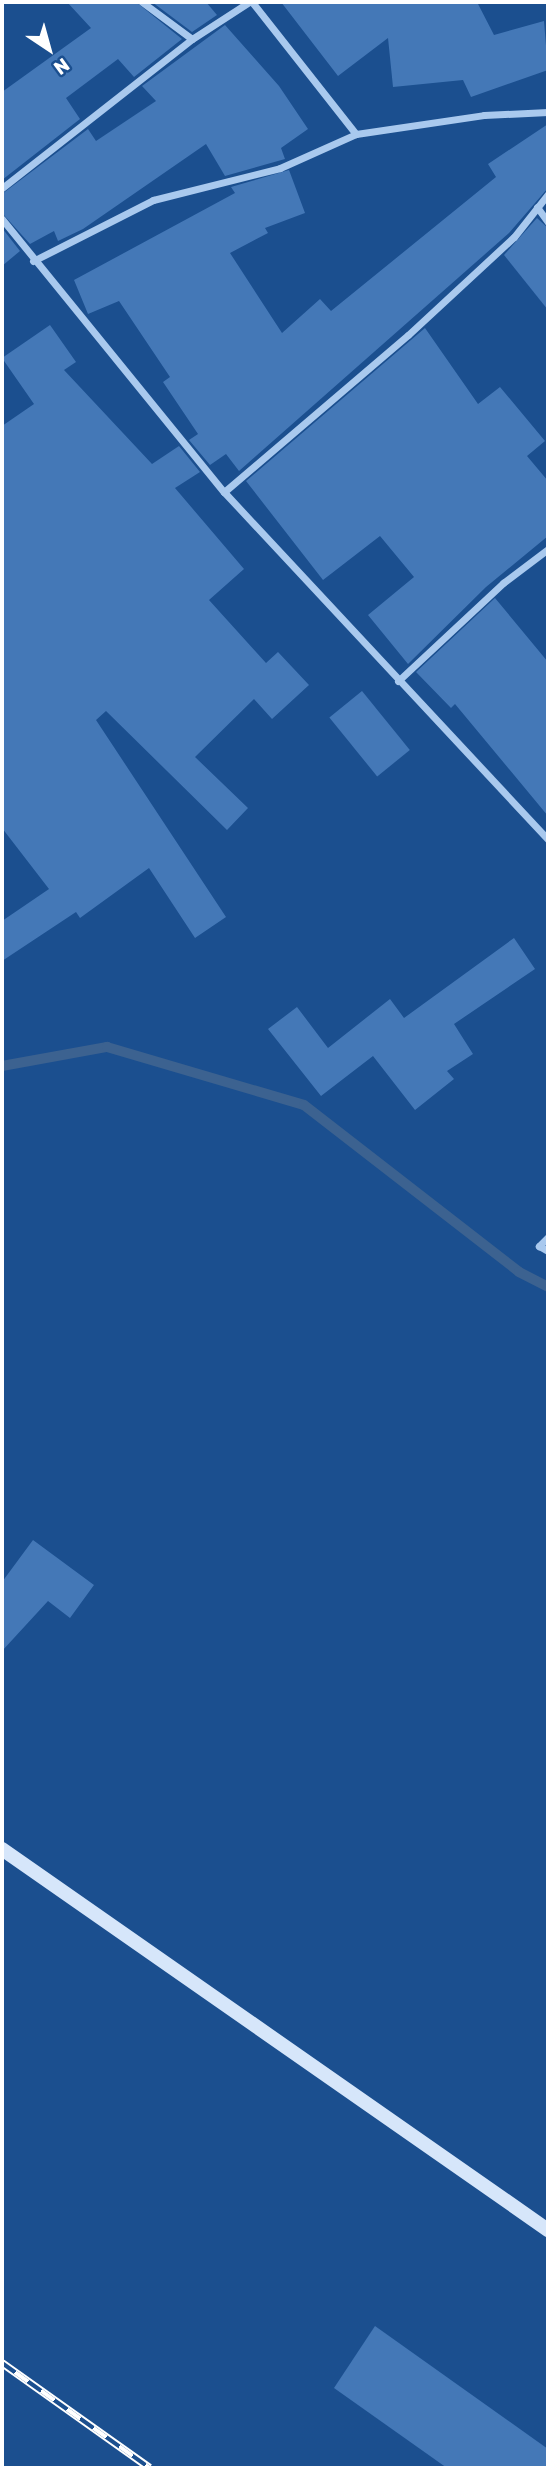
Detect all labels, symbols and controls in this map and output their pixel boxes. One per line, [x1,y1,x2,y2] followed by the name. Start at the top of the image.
[14,14,84,84] north arrow
[49,53,74,80] text: N

